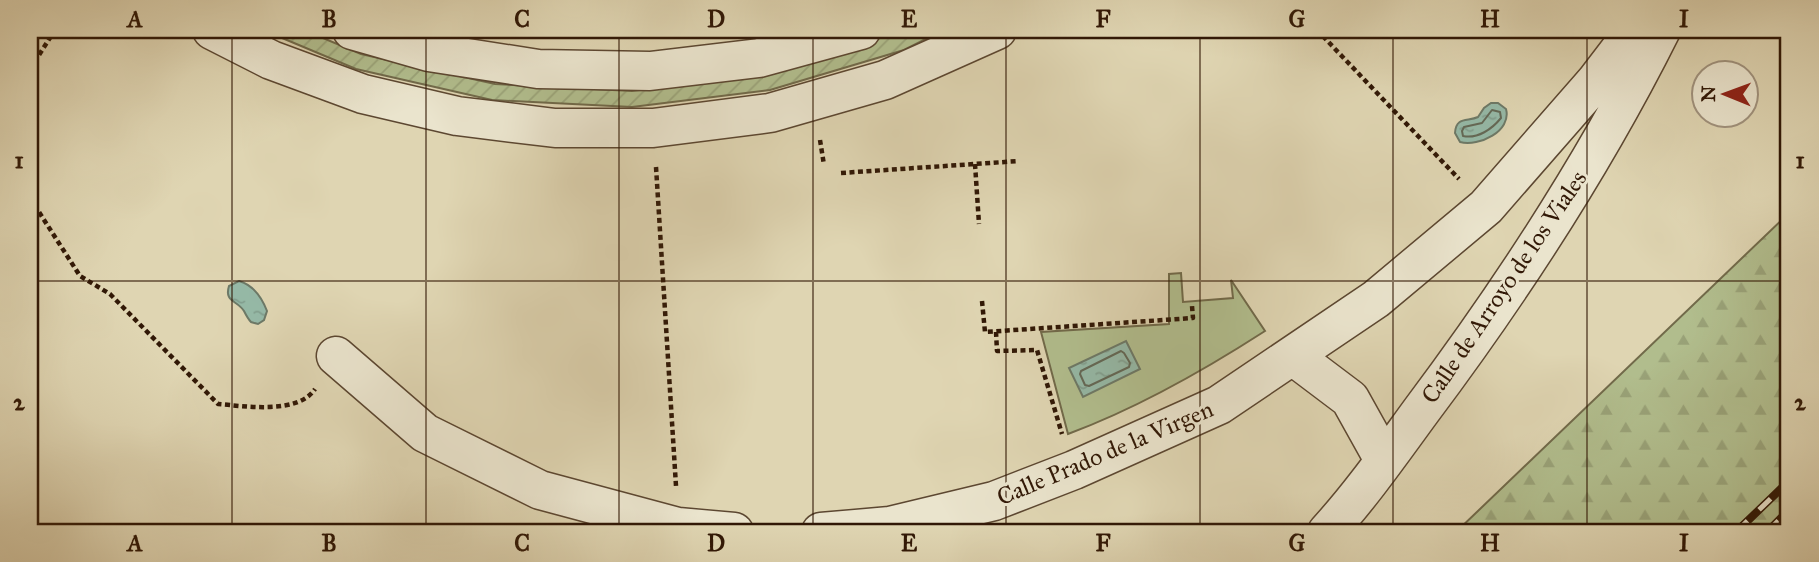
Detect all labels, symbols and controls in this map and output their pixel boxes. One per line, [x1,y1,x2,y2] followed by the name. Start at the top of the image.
[125,5,143,33] text: A
[321,5,337,33] text: B
[514,5,530,33] text: C
[707,5,725,33] text: D
[901,5,918,33] text: E
[1095,5,1111,33] text: F
[1289,5,1306,33] text: G
[1480,5,1500,33] text: H
[1679,5,1689,33] text: I
[1689,60,1759,130] north arrow
[1697,85,1720,102] text: N
[14,146,24,174] text: 1
[1795,146,1805,174] text: 1
[1415,165,1593,409] street label: Calle de Arroyo de los Viales
[13,388,25,416] text: 2
[1794,388,1806,416] text: 2
[992,394,1218,512] street label: Calle Prado de la Virgen
[125,529,143,557] text: A
[321,529,337,557] text: B
[514,529,530,557] text: C
[707,529,725,557] text: D
[901,529,918,557] text: E
[1095,529,1111,557] text: F
[1289,529,1306,557] text: G
[1480,529,1500,557] text: H
[1679,529,1689,557] text: I

